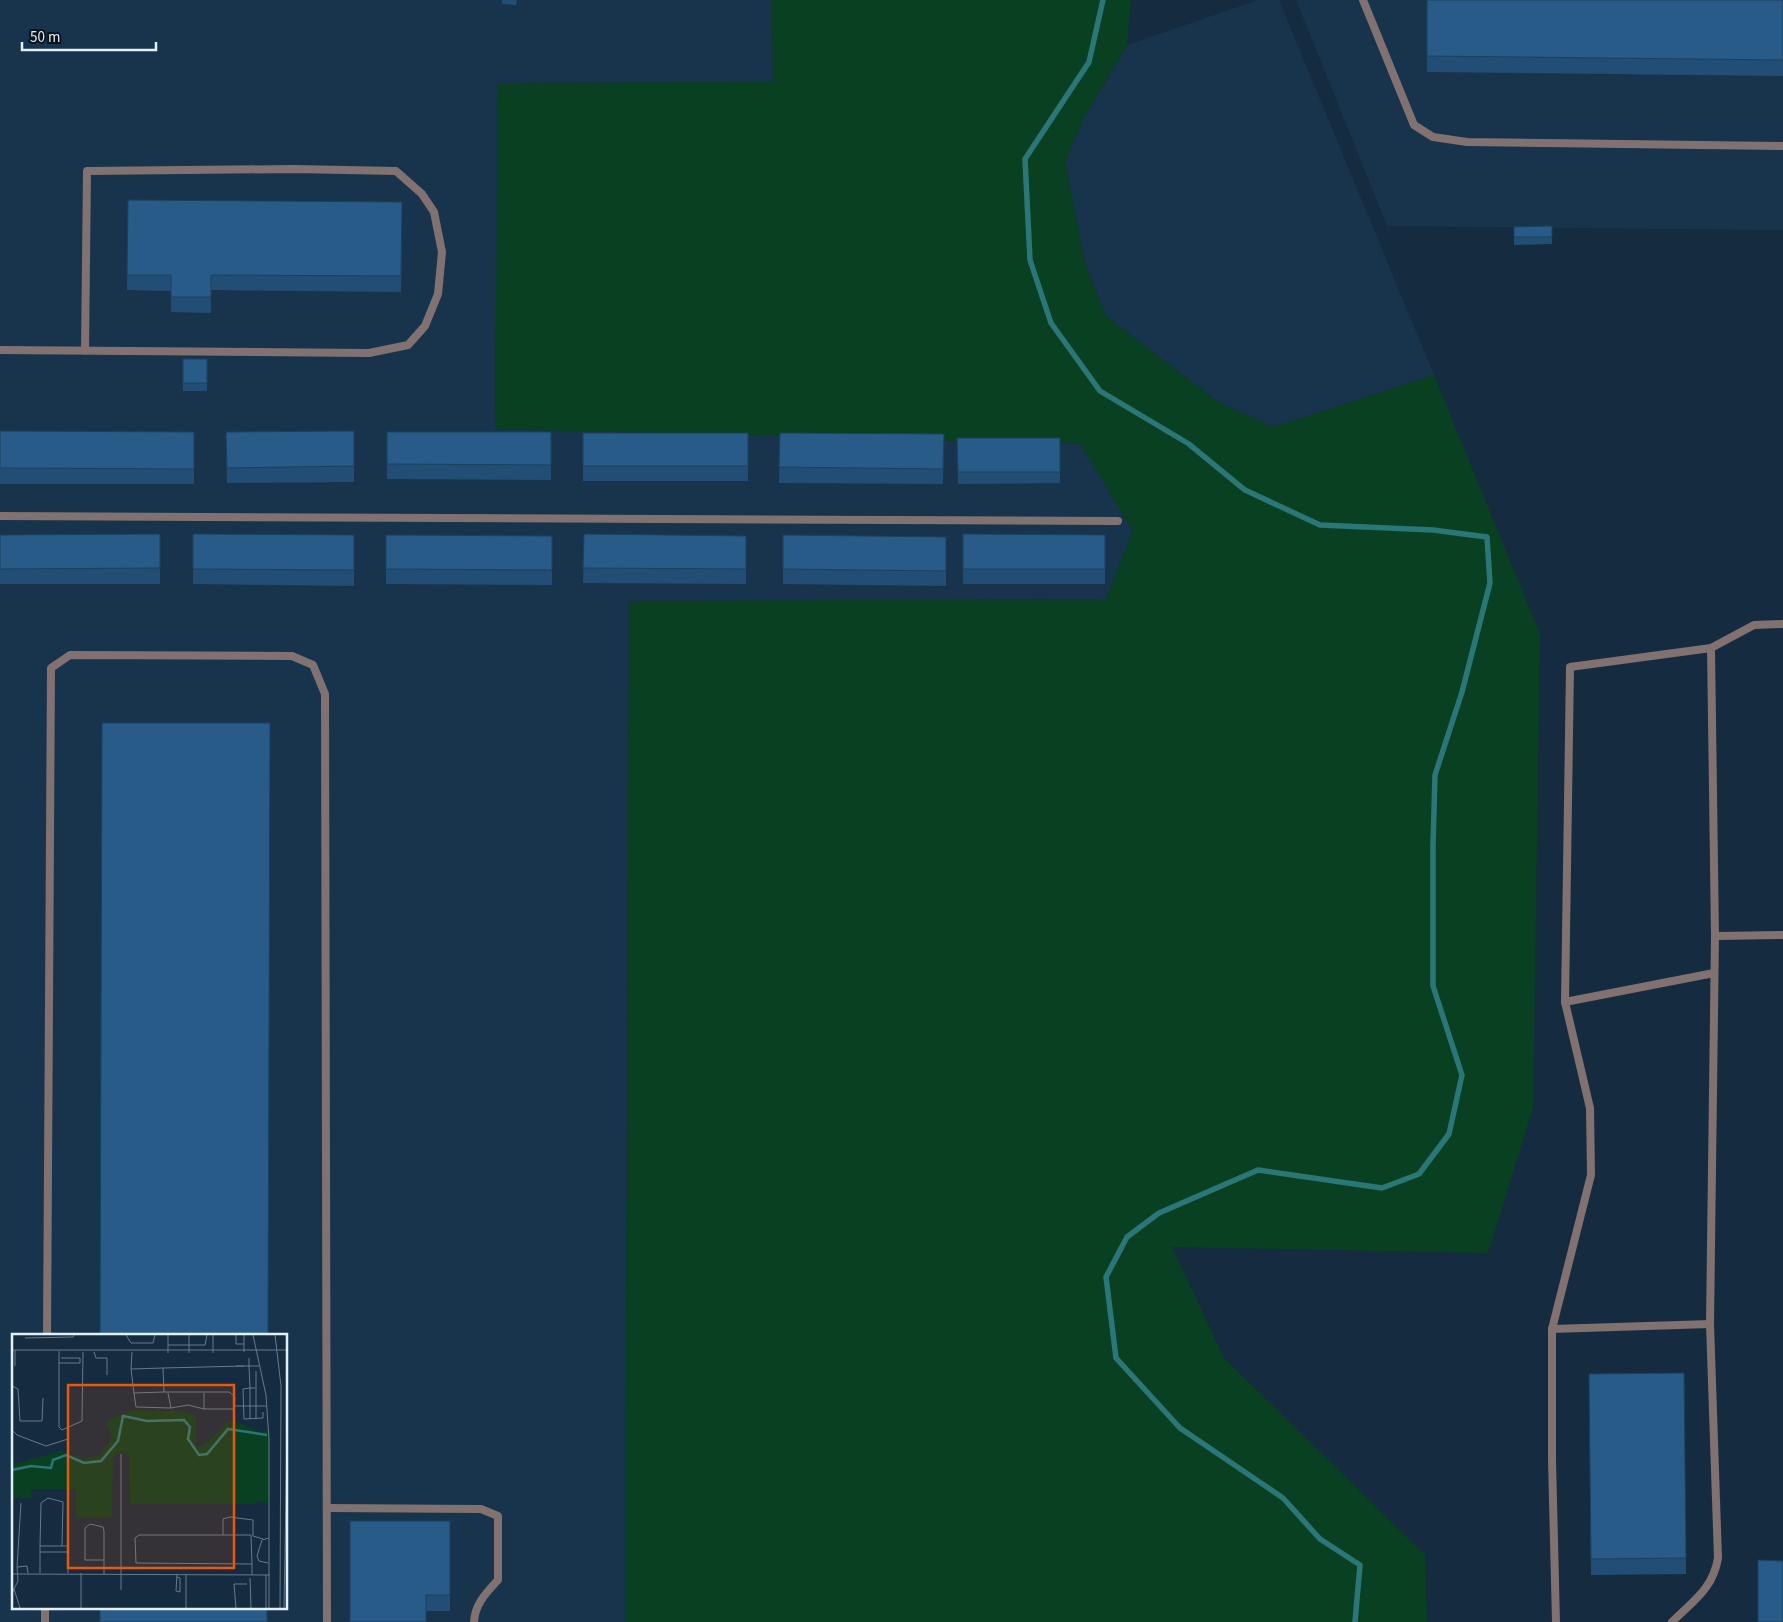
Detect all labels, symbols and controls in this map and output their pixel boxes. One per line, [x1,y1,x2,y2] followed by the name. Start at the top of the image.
[22,20,156,52] scale bar
[30,27,60,48] text: 50 m
[12,1334,288,1610] inset map

